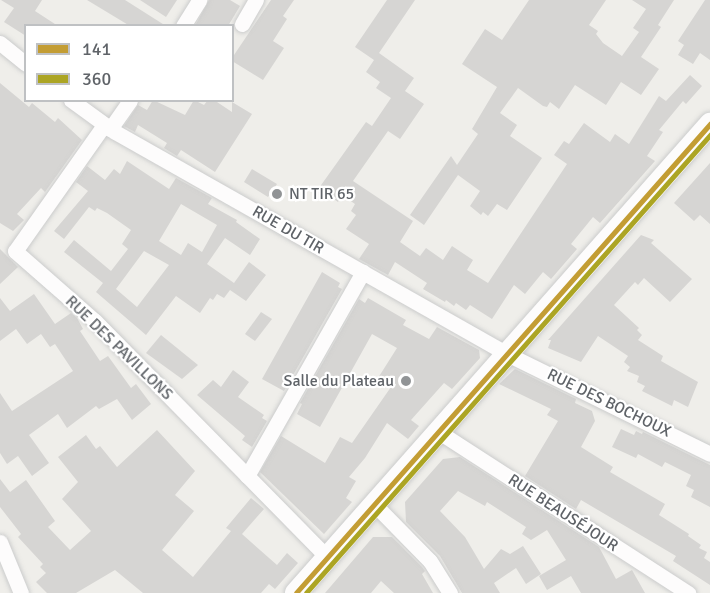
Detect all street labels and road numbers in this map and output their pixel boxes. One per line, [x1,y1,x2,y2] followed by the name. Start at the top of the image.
[249,202,327,258] street label: RUE DU TIR
[61,292,177,404] street label: RUE DES PAVILLONS
[544,365,674,441] street label: RUE DES BOCHOUX
[504,470,622,556] street label: RUE BEAUSÉJOUR

